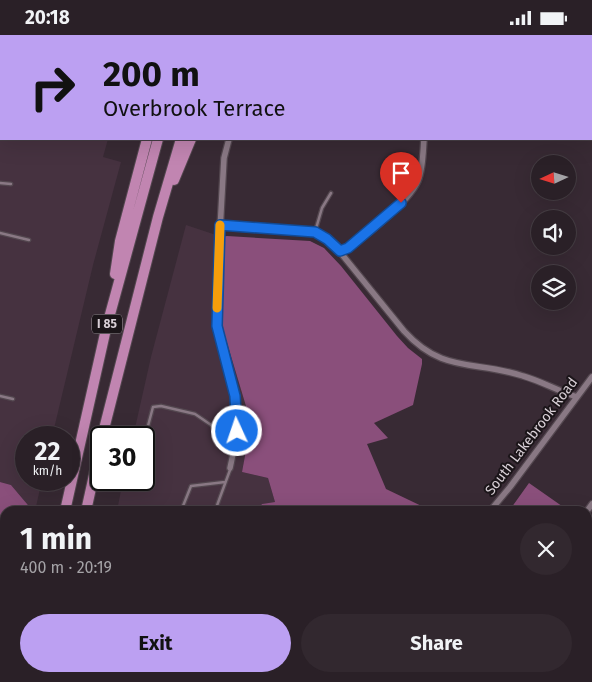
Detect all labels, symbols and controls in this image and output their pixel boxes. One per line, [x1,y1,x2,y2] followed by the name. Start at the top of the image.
[25,6,70,29] text: 20:18
[103,53,200,95] text: 200 m
[20,55,85,120] icon: right
[103,95,286,122] text: Overbrook Terrace
[380,152,422,203] pin
[531,155,576,200] north arrow
[531,155,576,310] map controls
[387,159,415,187] icon: arrive
[531,210,576,255] button: sound
[531,265,576,310] button: layers
[92,315,122,333] road number: I 85
[482,374,581,498] street label: South Lakebrook Road
[210,404,262,456] position arrow
[90,426,155,491] speed limit sign: 30
[35,437,60,467] text: 22
[33,464,62,478] text: km/h
[20,521,92,557] text: 1 min
[520,523,572,575] button: close
[20,558,112,577] text: 400 m · 20:19
[20,614,291,672] button: Exit
[301,614,572,672] button: Share

